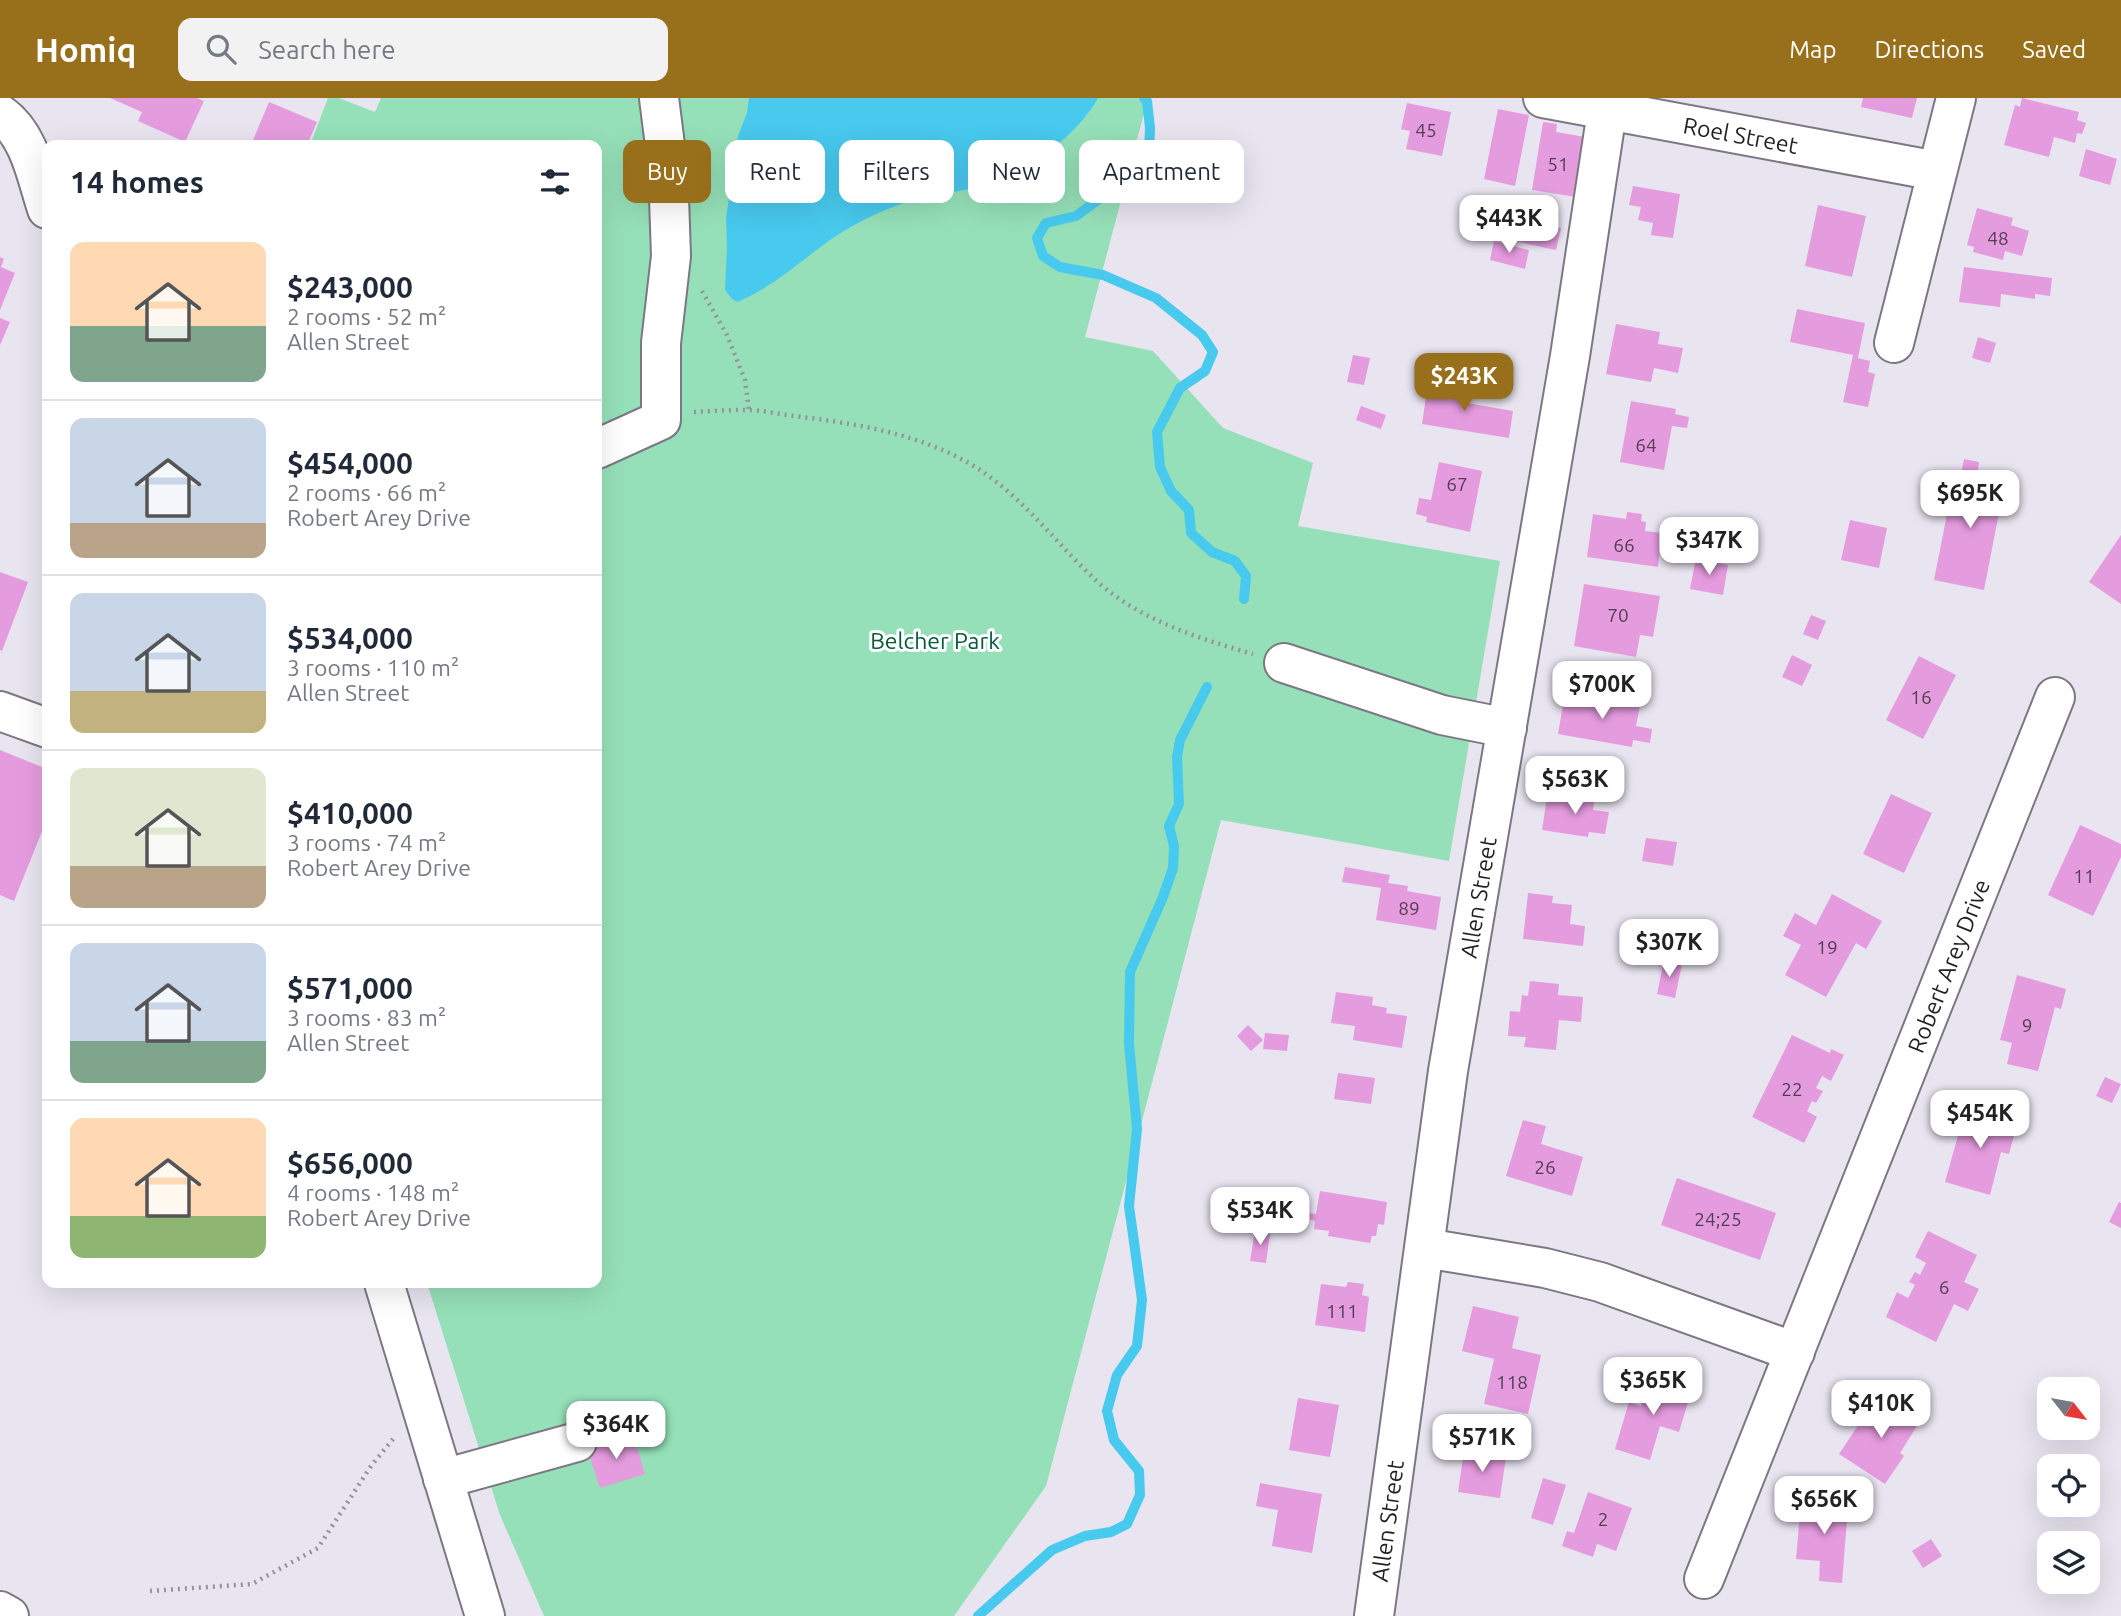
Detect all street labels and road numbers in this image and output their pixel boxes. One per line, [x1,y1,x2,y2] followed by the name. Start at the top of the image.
[1681,112,1800,157] street label: Roel Street
[1455,835,1500,960] street label: Allen Street
[1902,876,1994,1056] street label: Robert Arey Drive
[1366,1459,1408,1583] street label: Allen Street

